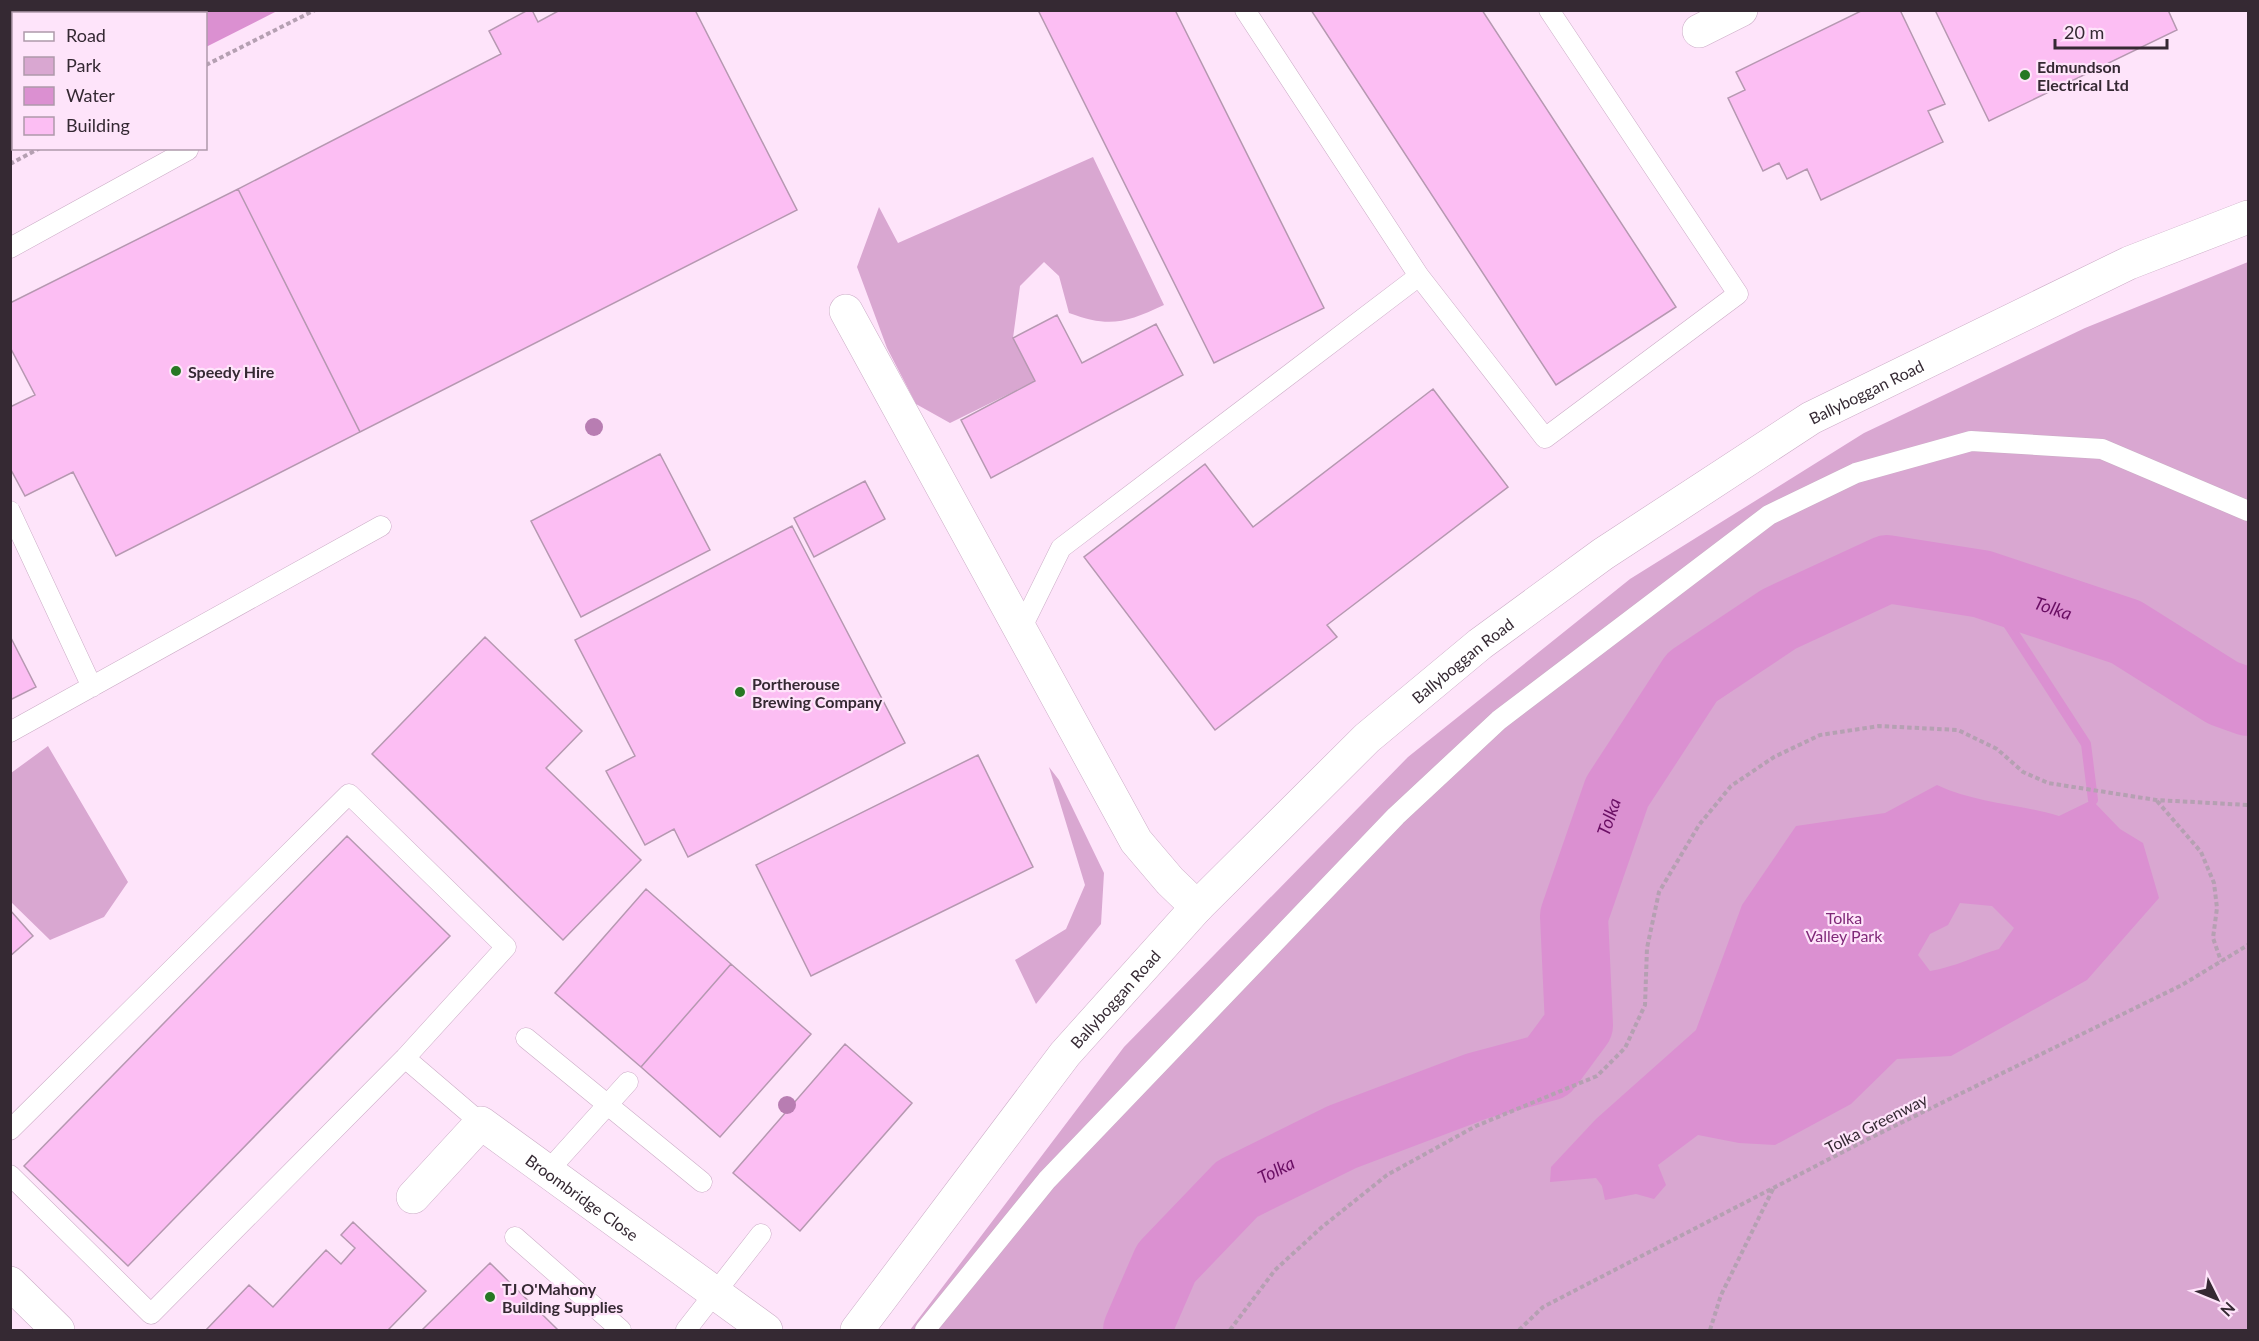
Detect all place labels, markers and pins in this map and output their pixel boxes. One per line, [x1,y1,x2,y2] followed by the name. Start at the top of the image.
[2037,57,2129,94] place label: Edmundson Electrical Ltd
[2018,68,2032,82] marker: Edmundson Electrical Ltd
[188,362,275,381] place label: Speedy Hire
[169,364,183,378] marker: Speedy Hire
[752,674,883,711] place label: Portherouse Brewing Company
[733,685,747,699] marker: Portherouse Brewing Company
[502,1279,623,1316] place label: TJ O'Mahony Building Supplies
[483,1290,497,1304] marker: TJ O'Mahony Building Supplies

